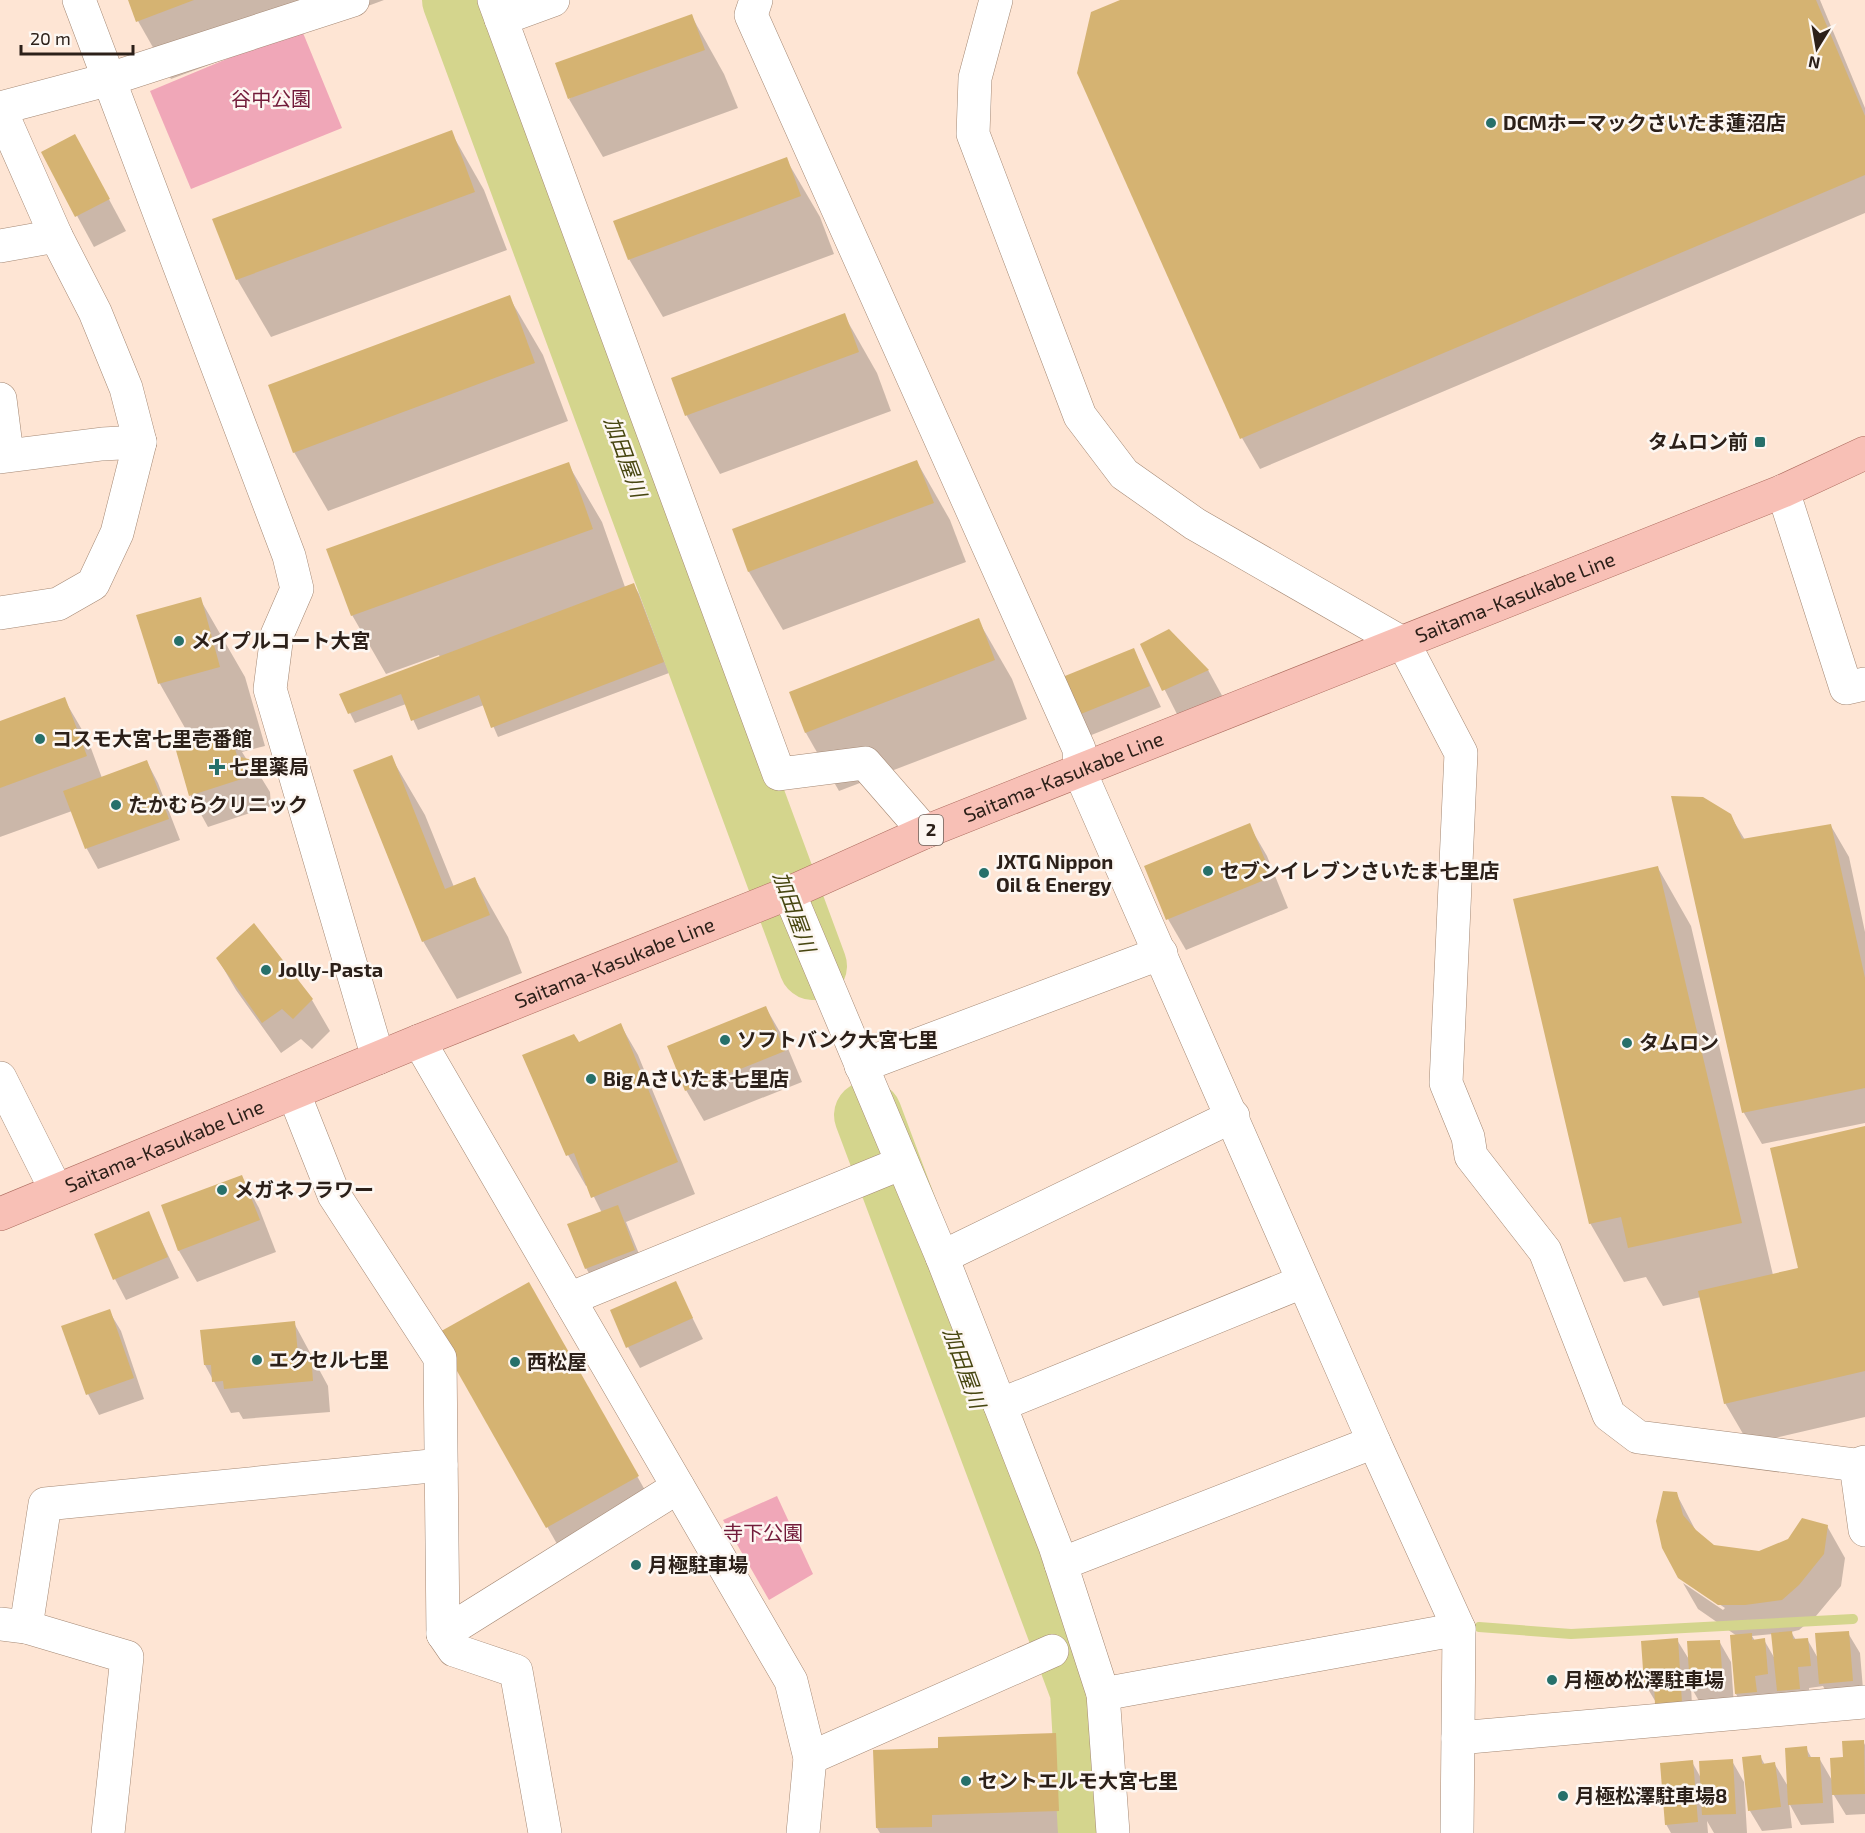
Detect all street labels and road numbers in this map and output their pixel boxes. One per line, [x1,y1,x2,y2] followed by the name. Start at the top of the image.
[1411,546,1618,647] street label: Saitama-Kasukabe Line
[960,725,1167,826] street label: Saitama-Kasukabe Line
[919,815,943,845] road number: 2
[511,911,718,1013] street label: Saitama-Kasukabe Line
[61,1093,267,1197] street label: Saitama-Kasukabe Line

